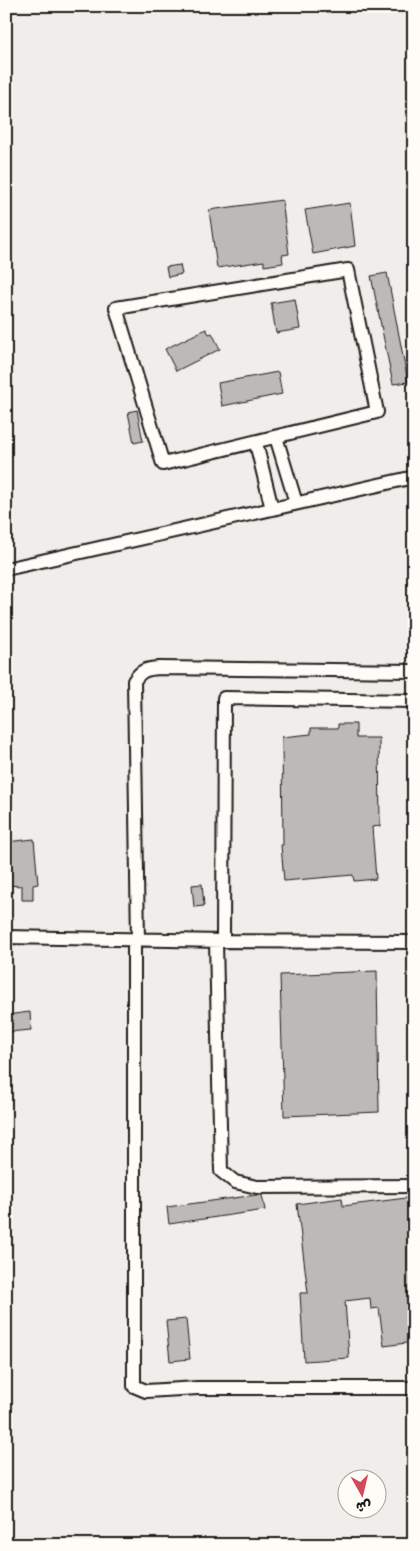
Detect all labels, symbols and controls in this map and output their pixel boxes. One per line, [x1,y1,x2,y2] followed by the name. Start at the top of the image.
[338,1468,388,1518] north arrow
[355,1495,372,1514] text: ش

